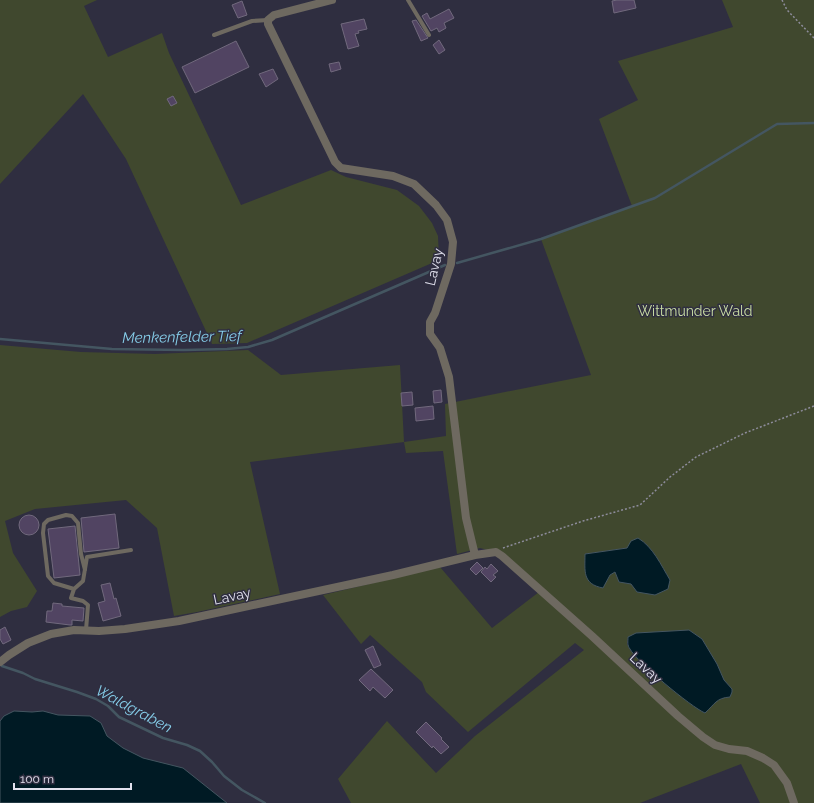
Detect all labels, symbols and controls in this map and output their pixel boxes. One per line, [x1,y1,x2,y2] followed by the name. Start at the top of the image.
[422,246,446,287] street label: Lavay
[637,303,753,319] park label: Wittmunder Wald
[122,327,244,347] water label: Menkenfelder Tief
[212,584,253,608] street label: Lavay
[627,649,666,687] street label: Lavay
[93,681,175,737] water label: Waldgraben
[14,765,131,791] scale bar
[20,772,54,786] text: 100 m

